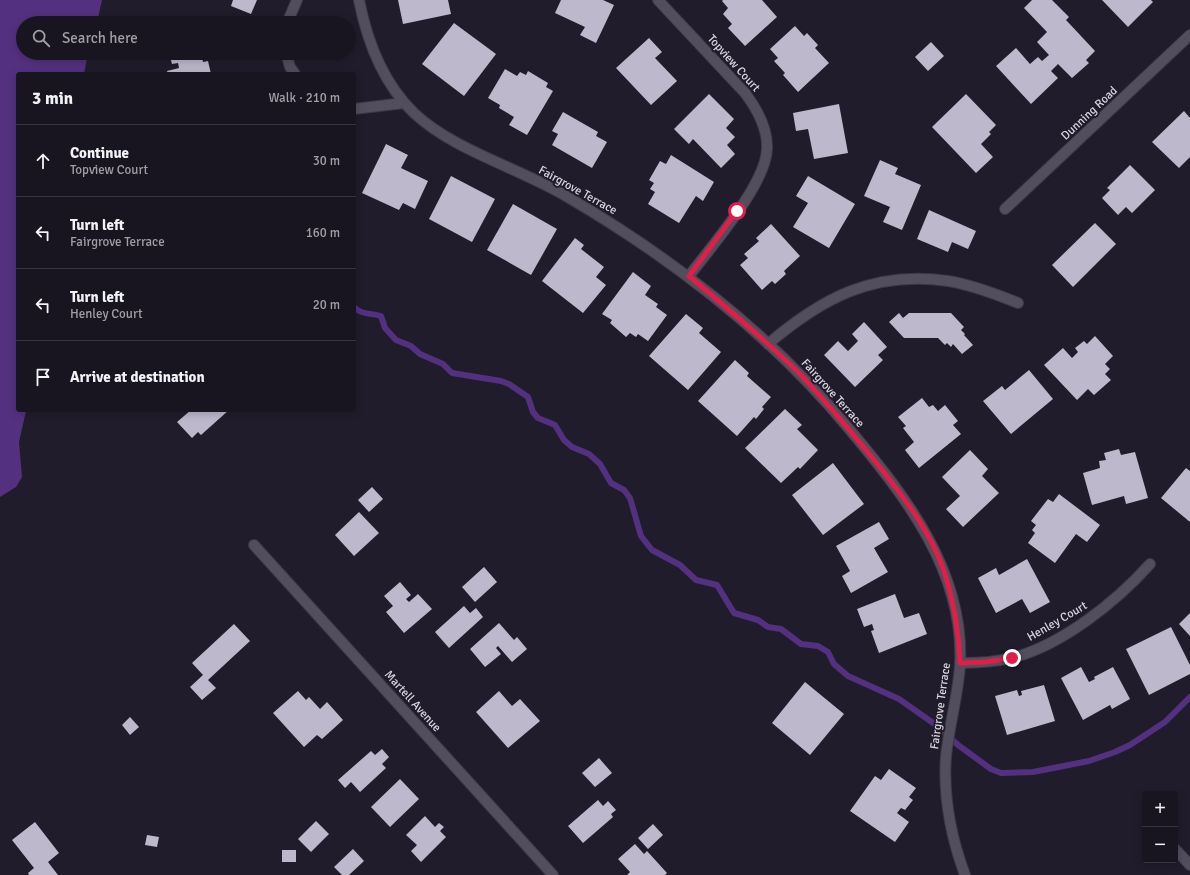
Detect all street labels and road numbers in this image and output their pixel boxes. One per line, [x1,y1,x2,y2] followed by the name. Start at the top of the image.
[704,32,763,95] street label: Topview Court
[1058,83,1121,143] street label: Dunning Road
[536,163,620,218] street label: Fairgrove Terrace
[798,356,867,431] street label: Fairgrove Terrace
[1024,598,1090,645] street label: Henley Court
[927,662,954,750] street label: Fairgrove Terrace
[381,667,444,735] street label: Martell Avenue

